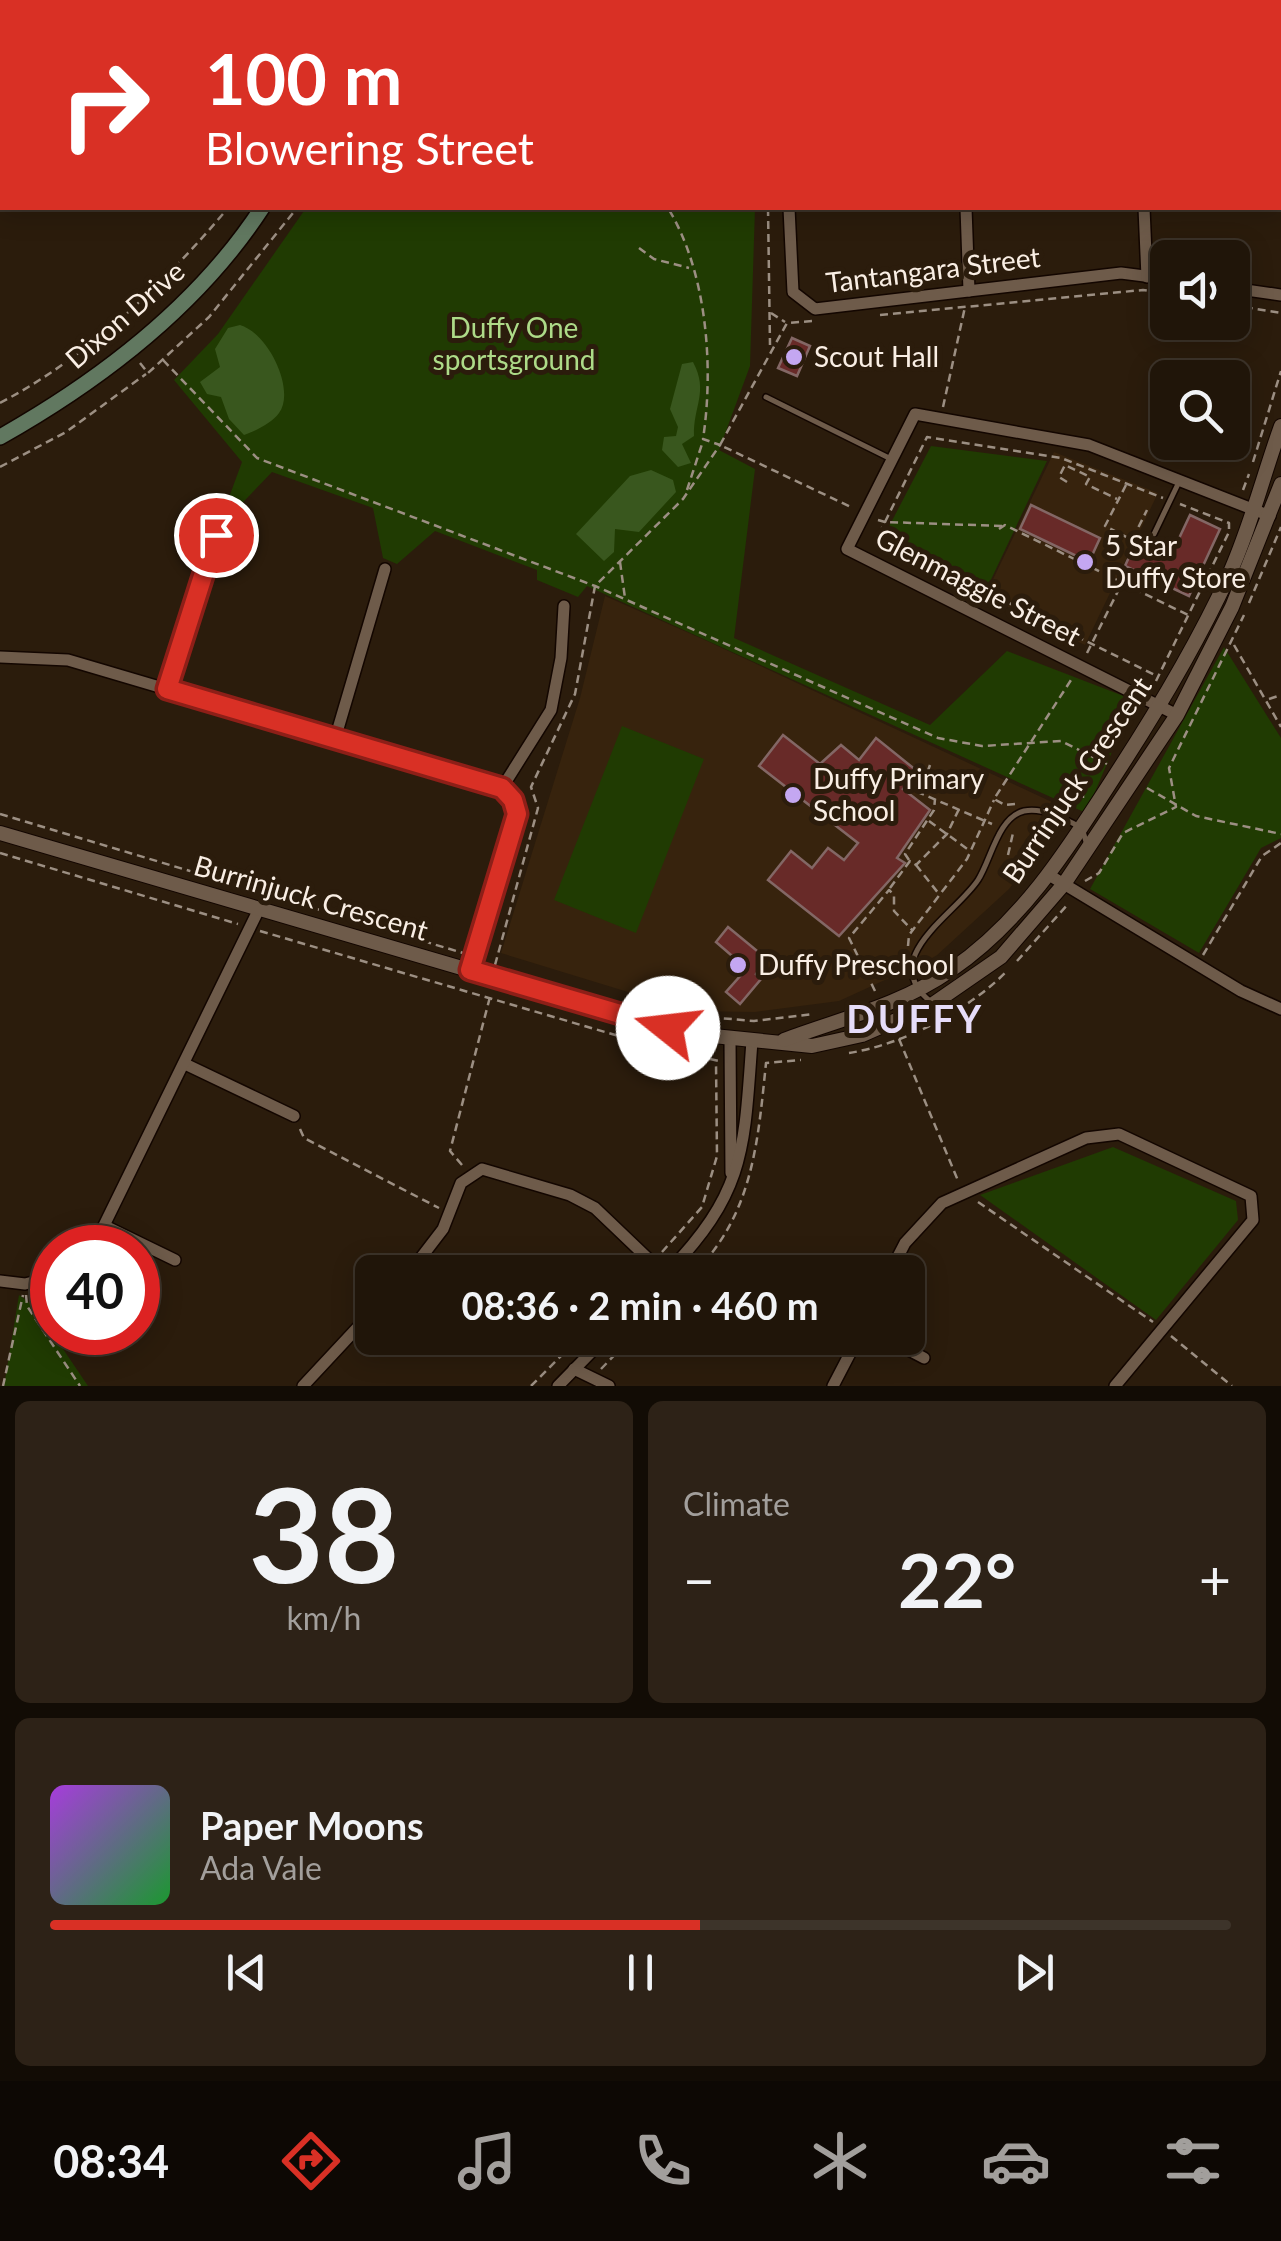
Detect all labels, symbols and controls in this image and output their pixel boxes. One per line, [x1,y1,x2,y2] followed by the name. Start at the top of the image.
[205,36,402,120] text: 100 m
[40,40,170,170] icon: right
[205,121,534,175] text: Blowering Street
[824,239,1042,299] street label: Tantangara Street
[1150,240,1250,460] map controls
[1150,240,1250,340] button: sound
[58,253,191,375] street label: Dixon Drive
[433,310,595,376] park label: Duffy One sportsground
[814,339,939,373] place label: Scout Hall
[783,346,805,368] marker: Scout Hall
[1150,360,1250,460] button: search
[174,493,259,578] pin
[189,508,244,563] icon: arrive
[870,520,1087,653] street label: Glenmaggie Street
[1105,528,1246,594] place label: 5 Star Duffy Store
[1074,551,1096,573] marker: 5 Star Duffy Store
[994,670,1158,889] street label: Burrinjuck Crescent
[813,761,985,827] place label: Duffy Primary School
[782,784,804,806] marker: Duffy Primary School
[190,847,432,947] street label: Burrinjuck Crescent
[758,947,955,981] place label: Duffy Preschool
[727,954,749,976] marker: Duffy Preschool
[616,976,720,1080] position arrow
[846,995,984,1041] district label: DUFFY
[30,1225,160,1355] speed limit sign: 40
[461,1282,819,1328] text: 08:36 · 2 min · 460 m
[249,1455,399,1611] text: 38
[683,1484,790,1523] text: Climate
[898,1534,1016,1624] text: 22°
[683,1546,715,1612] text: −
[1199,1546,1231,1612] text: +
[287,1598,361,1637] text: km/h
[200,1802,424,1848] text: Paper Moons
[200,1848,322,1887] text: Ada Vale
[219,1945,274,2000] icon: previous
[613,1945,668,2000] icon: pause
[1007,1945,1062,2000] icon: next
[276,2126,346,2196] icon: directions
[452,2126,522,2196] icon: music
[628,2126,698,2196] icon: phone
[805,2126,875,2196] icon: climate
[981,2126,1051,2196] icon: car
[1158,2126,1228,2196] icon: filters
[53,2134,169,2188] text: 08:34

